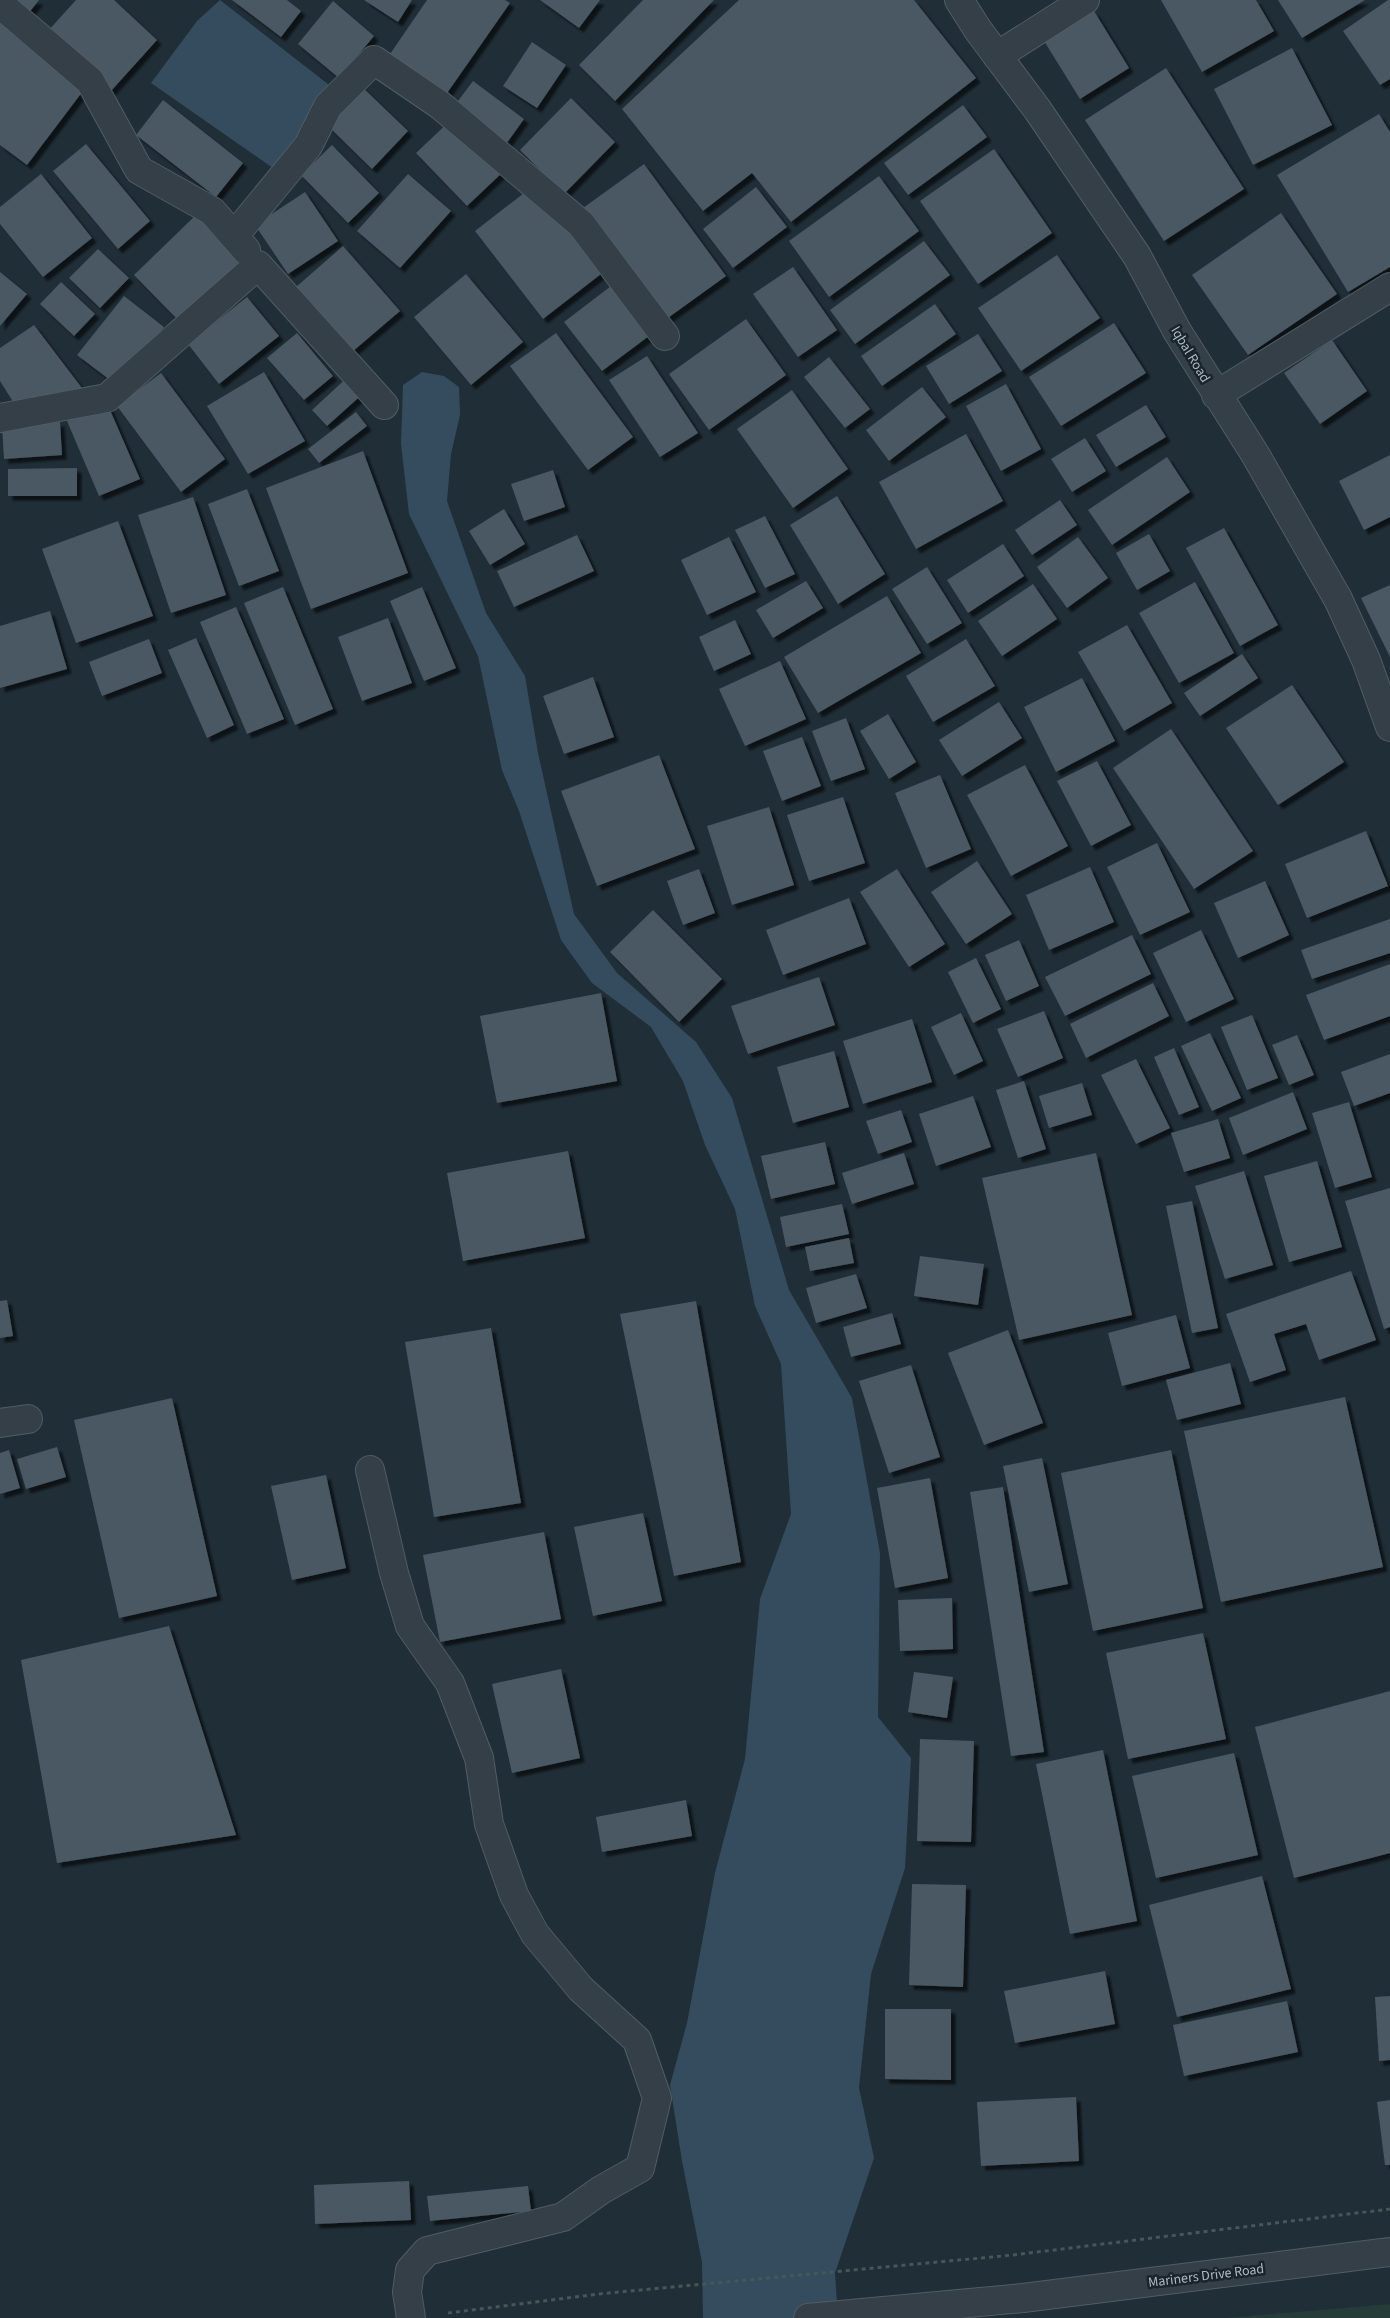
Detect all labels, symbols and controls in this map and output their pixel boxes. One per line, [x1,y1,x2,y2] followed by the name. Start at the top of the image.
[1165,323,1215,386] street label: Iqbal Road
[1147,2259,1265,2293] street label: Mariners Drive Road

